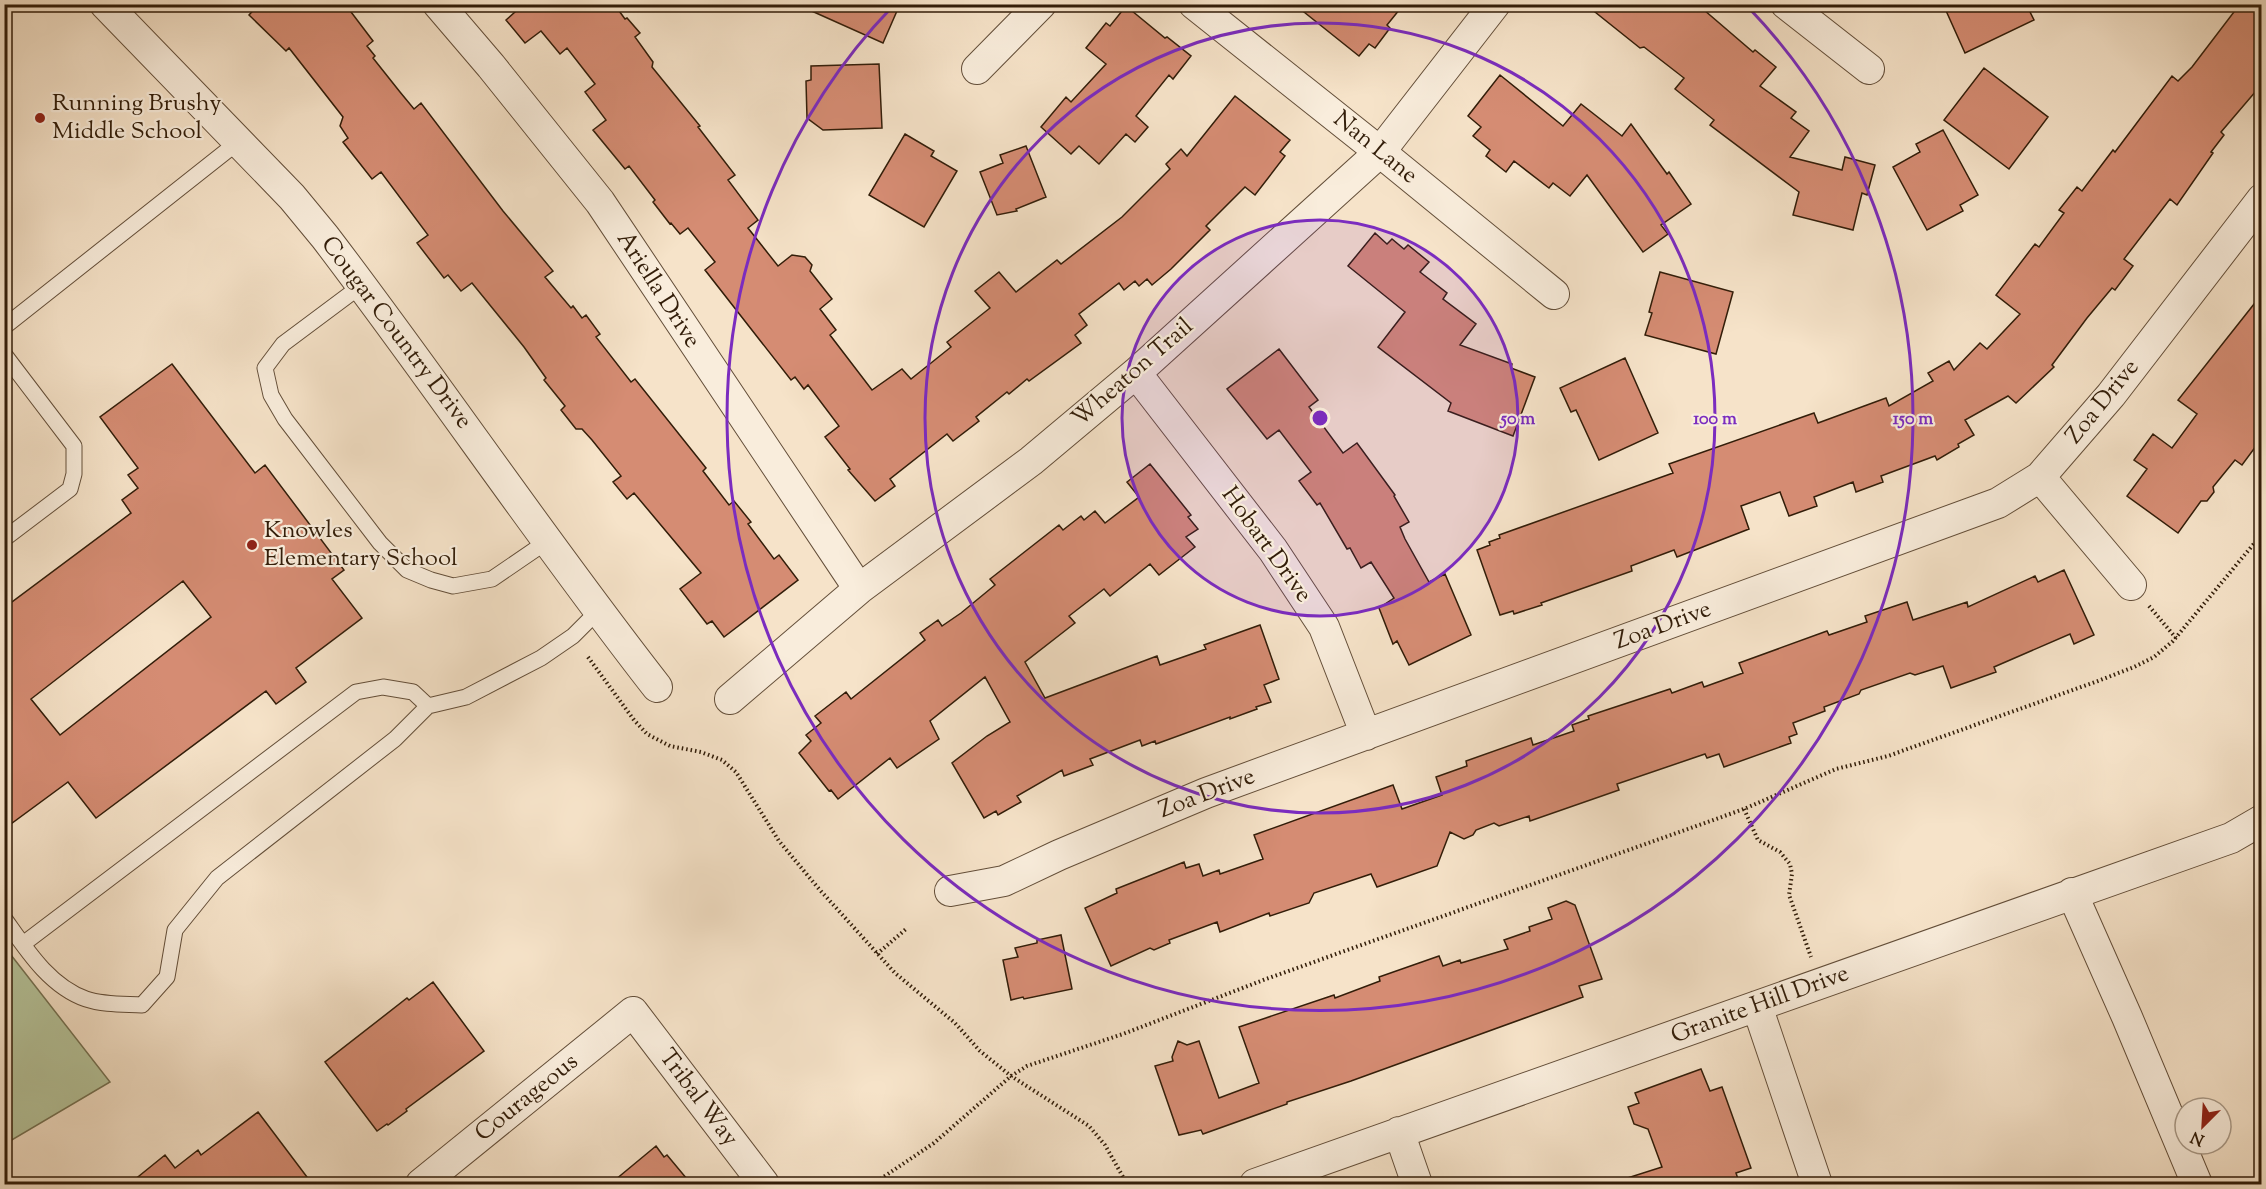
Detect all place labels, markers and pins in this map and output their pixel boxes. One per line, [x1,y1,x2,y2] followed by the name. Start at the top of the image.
[52,87,222,149] place label: Running Brushy Middle School
[33,111,47,125] marker: Running Brushy Middle School
[1310,408,1330,428] centre of rings
[264,514,458,576] place label: Knowles Elementary School
[245,538,259,552] marker: Knowles Elementary School

